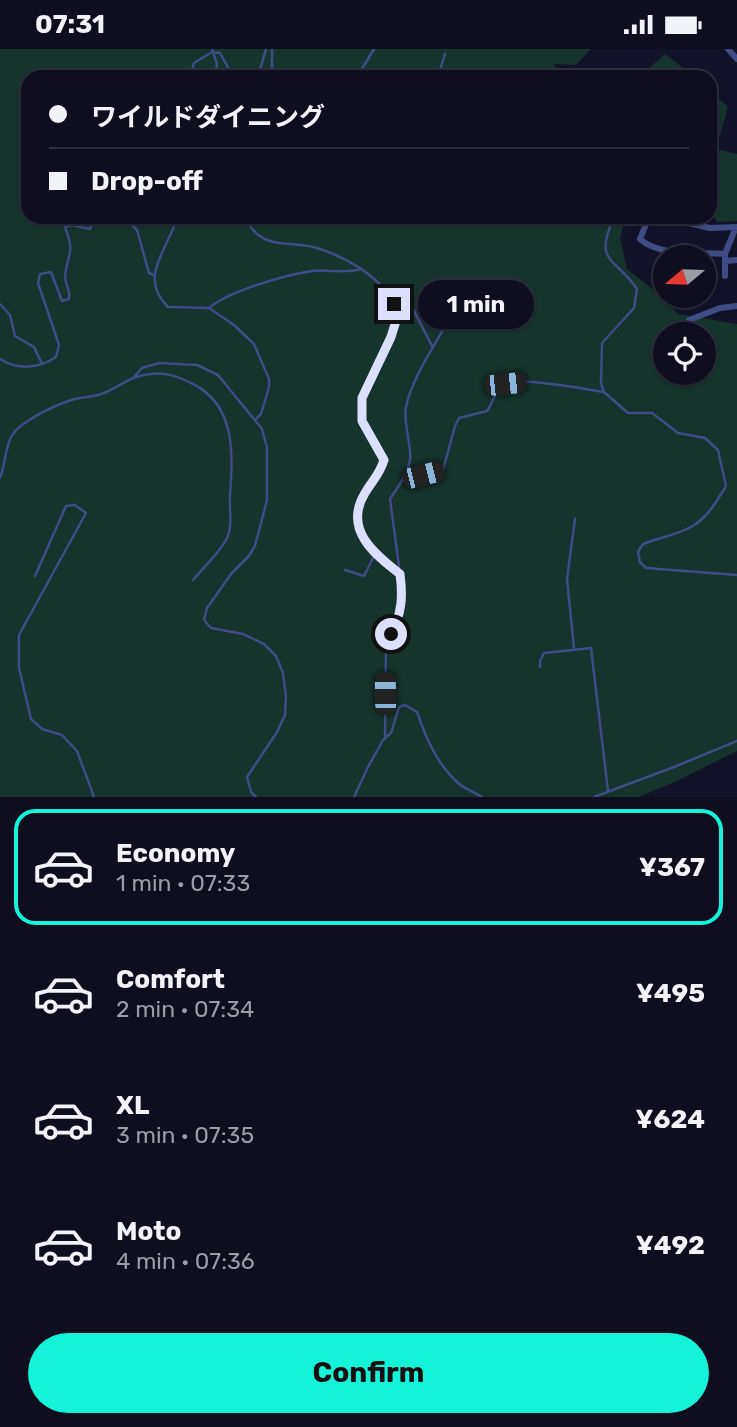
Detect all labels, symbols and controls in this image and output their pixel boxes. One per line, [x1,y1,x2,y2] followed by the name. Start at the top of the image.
[35,9,105,40] text: 07:31
[91,102,325,133] text: ワイルドダイニング
[91,166,203,197] text: Drop-off
[653,245,716,308] north arrow
[653,245,716,385] map controls
[418,279,534,329] callout: 1 min
[378,288,410,320] route end
[447,290,505,318] text: 1 min
[653,322,716,385] button: locate
[484,371,527,397] car
[401,460,446,490] car
[375,618,407,650] route start
[375,672,396,714] car
[32,836,95,899] icon: car
[116,838,235,869] text: Economy
[639,852,705,883] text: ¥367
[116,869,250,897] text: 1 min · 07:33
[32,962,95,1025] icon: car
[116,964,225,995] text: Comfort
[636,978,705,1009] text: ¥495
[116,995,254,1023] text: 2 min · 07:34
[32,1088,95,1151] icon: car
[116,1090,149,1121] text: XL
[636,1104,705,1135] text: ¥624
[116,1121,254,1149] text: 3 min · 07:35
[32,1214,95,1277] icon: car
[116,1216,181,1247] text: Moto
[636,1230,705,1261] text: ¥492
[116,1247,255,1275] text: 4 min · 07:36
[28,1333,709,1413] button: Confirm

